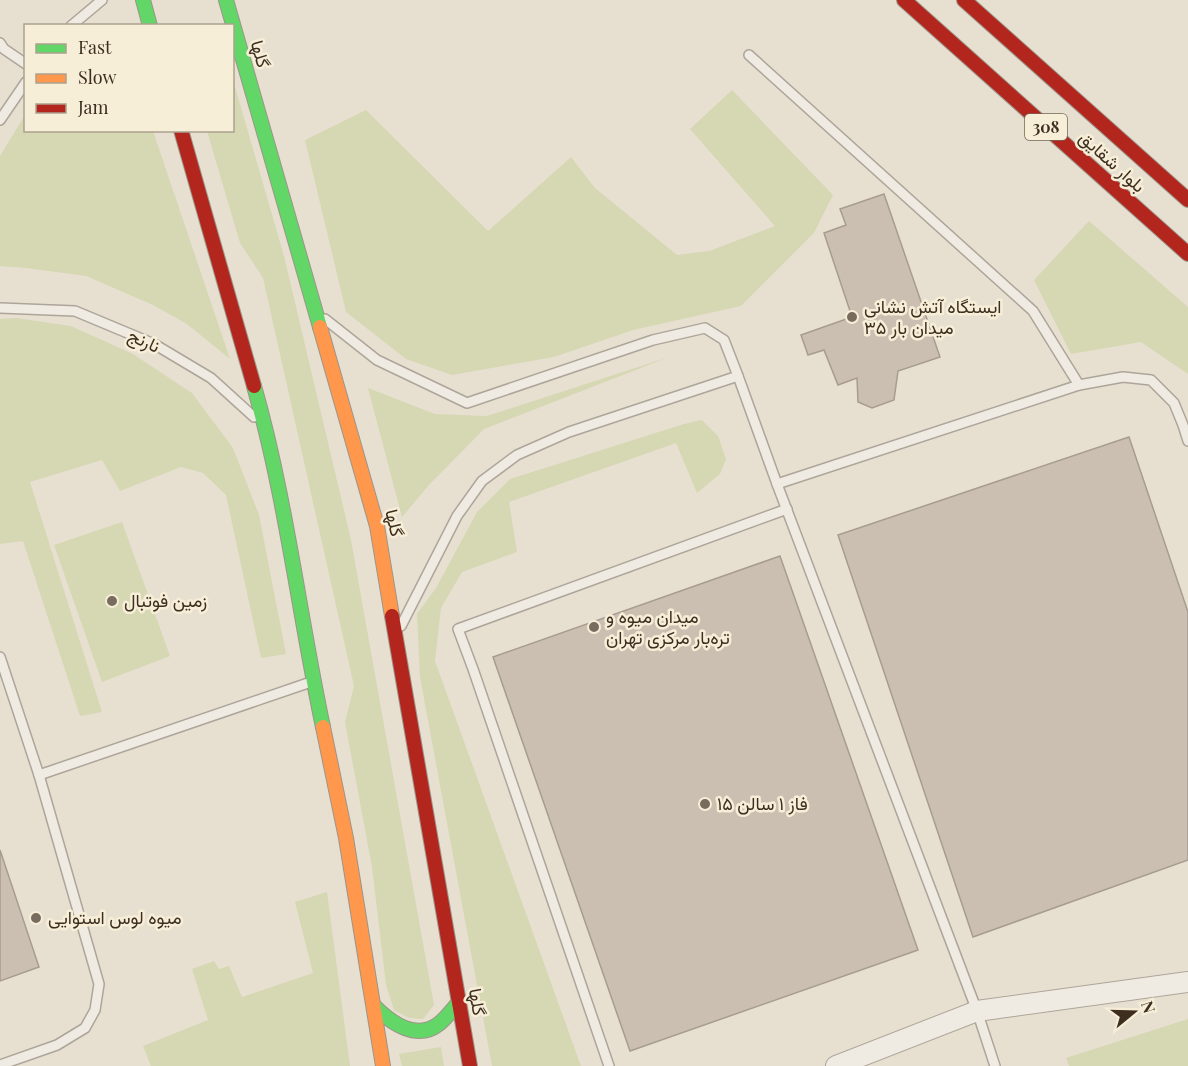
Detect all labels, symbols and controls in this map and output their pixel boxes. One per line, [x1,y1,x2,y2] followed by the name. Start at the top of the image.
[24,24,234,132] legend
[78,35,112,59] text: Fast
[246,37,276,70] street label: گلها
[78,65,116,89] text: Slow
[77,95,108,119] text: Jam
[1025,114,1067,140] road number: 308
[1074,125,1151,197] street label: بلوار شقایق
[864,294,1002,339] place label: ایستگاه آتش نشانی ۳۵ میدان بار
[845,310,859,324] marker: ایستگاه آتش نشانی ۳۵ میدان بار
[124,322,164,359] street label: نارنج
[380,507,410,539] street label: گلها
[124,588,207,612] place label: زمین فوتبال
[105,594,119,608] marker: زمین فوتبال
[606,604,730,649] place label: میدان میوه و تره‌بار مرکزی تهران
[587,620,601,634] marker: میدان میوه و تره‌بار مرکزی تهران
[717,791,808,815] place label: فاز ۱ سالن ۱۵
[698,797,712,811] marker: فاز ۱ سالن ۱۵
[48,905,182,929] place label: میوه لوس استوایی
[29,911,43,925] marker: میوه لوس استوایی
[1104,982,1164,1042] north arrow
[464,986,492,1017] street label: گلها
[1137,998,1161,1016] text: N

